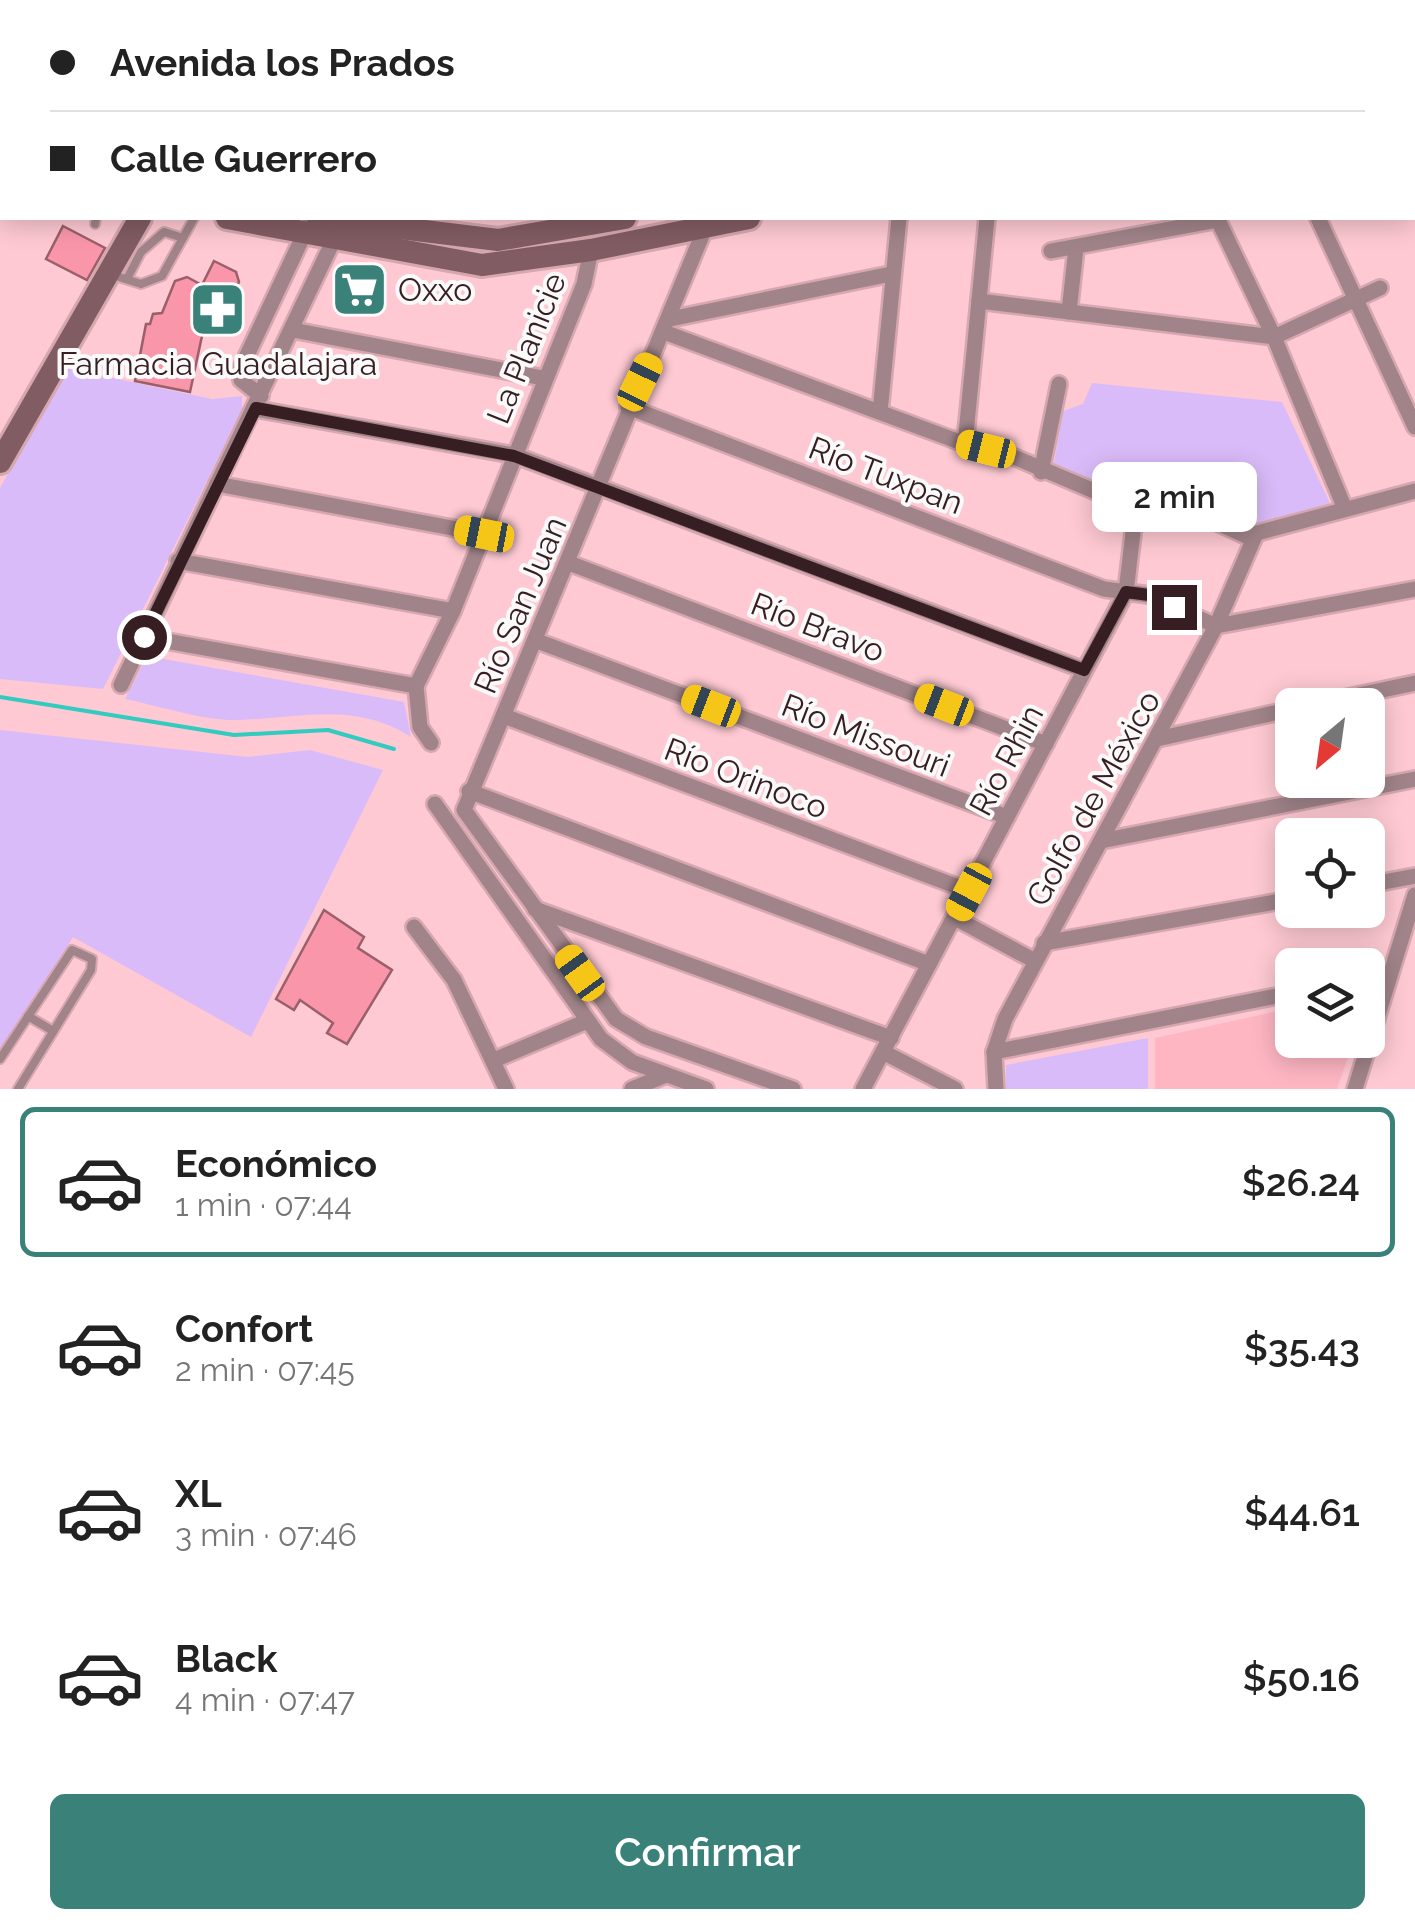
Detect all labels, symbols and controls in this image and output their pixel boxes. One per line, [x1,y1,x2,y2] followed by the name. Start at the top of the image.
[110,40,455,85] text: Avenida los Prados
[110,136,377,181] text: Calle Guerrero
[329,259,389,319] supermarket icon: Oxxo
[479,267,573,429] street label: La Planicie
[398,271,472,308] place label: Oxxo
[188,279,248,339] pharmacy icon: Farmacia Guadalajara
[59,345,377,382] place label: Farmacia Guadalajara
[613,348,667,416] car
[953,427,1019,471] car
[804,429,968,521] street label: Río Tuxpan
[1092,462,1256,532] callout: 2 min
[1134,478,1215,515] text: 2 min
[466,511,574,699] street label: Río San Juan
[452,514,516,554] car
[746,585,890,669] street label: Río Bravo
[1152,585,1197,630] route end
[122,615,167,660] route start
[911,680,977,730] car
[678,681,744,731] car
[1019,684,1167,912] street label: Golfo de México
[777,686,955,784] street label: Río Missouri
[1275,688,1385,798] north arrow
[1275,688,1385,1058] map controls
[962,698,1050,822] street label: Río Rhin
[659,730,833,826] street label: Río Orinoco
[1275,818,1385,928] button: locate
[942,858,996,926] car
[550,940,610,1006] car
[1275,948,1385,1058] button: layers
[55,1137,145,1227] icon: car
[175,1141,377,1186] text: Económico
[1242,1160,1360,1205] text: $26.24
[175,1186,352,1223] text: 1 min · 07:44
[55,1302,145,1392] icon: car
[175,1306,313,1351] text: Confort
[1244,1325,1360,1370] text: $35.43
[175,1351,355,1388] text: 2 min · 07:45
[55,1467,145,1557] icon: car
[175,1471,222,1516] text: XL
[1244,1490,1360,1535] text: $44.61
[175,1516,357,1553] text: 3 min · 07:46
[55,1632,145,1722] icon: car
[175,1636,277,1681] text: Black
[1243,1655,1360,1700] text: $50.16
[175,1681,355,1718] text: 4 min · 07:47
[50,1794,1365,1909] button: Confirmar

